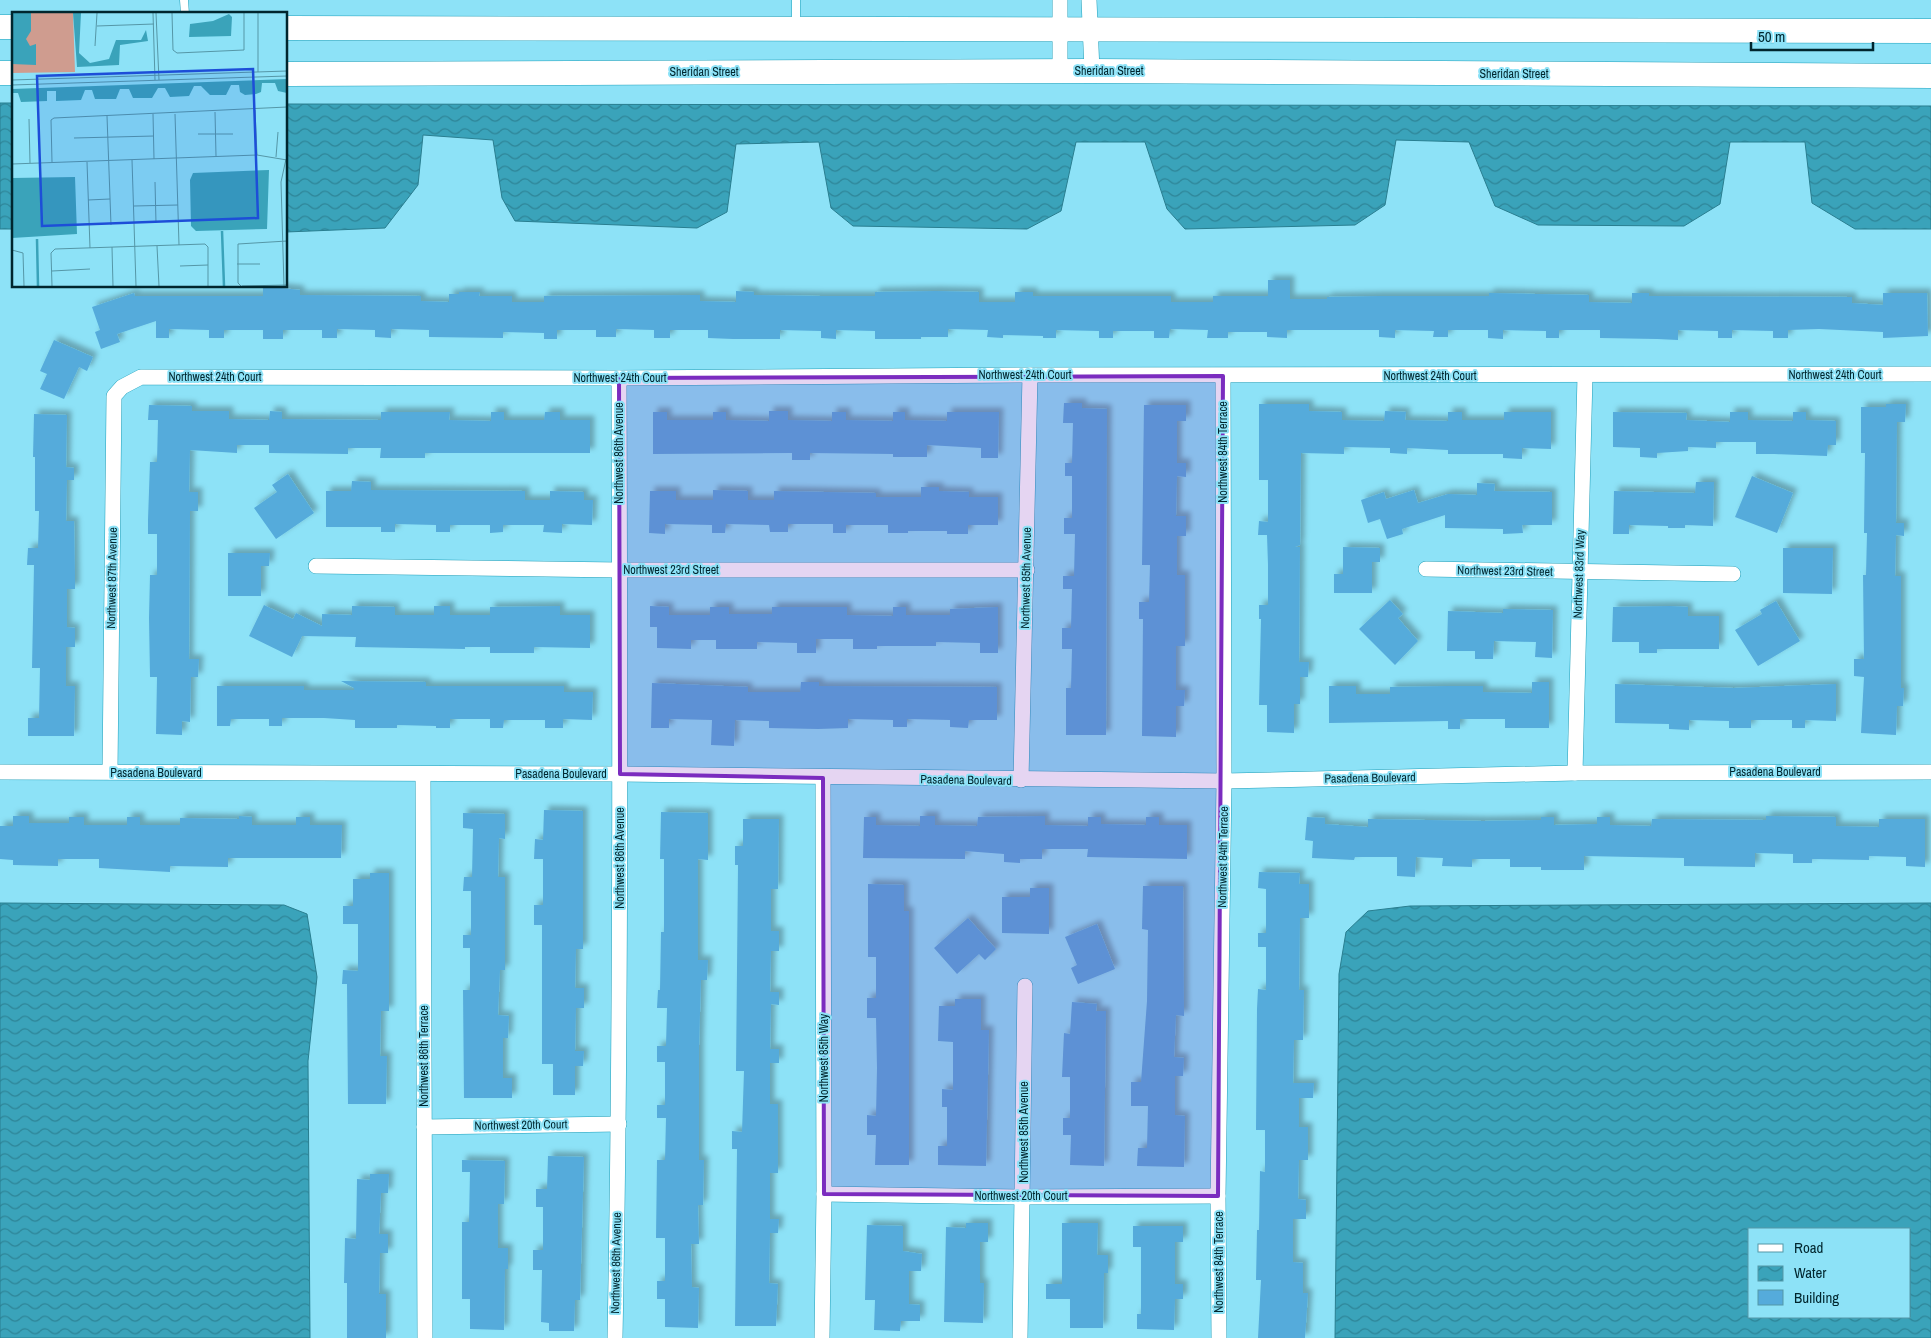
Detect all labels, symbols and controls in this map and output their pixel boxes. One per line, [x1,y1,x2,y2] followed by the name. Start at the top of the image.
[12,12,288,288] inset map
[1751,20,1874,52] scale bar
[1758,26,1785,47] text: 50 m
[1075,63,1144,79] street label: Sheridan Street
[670,64,739,80] street label: Sheridan Street
[1480,66,1549,82] street label: Sheridan Street
[979,367,1072,383] street label: Northwest 24th Court
[1789,367,1882,383] street label: Northwest 24th Court
[1384,368,1477,384] street label: Northwest 24th Court
[169,369,262,385] street label: Northwest 24th Court
[574,370,667,386] street label: Northwest 24th Court
[1215,401,1231,503] street label: Northwest 84th Terrace
[611,402,627,504] street label: Northwest 86th Avenue
[103,527,121,629] street label: Northwest 87th Avenue
[1017,527,1035,629] street label: Northwest 85th Avenue
[1569,529,1589,619] street label: Northwest 83rd Way
[623,562,719,578] street label: Northwest 23rd Street
[1457,562,1553,580] street label: Northwest 23rd Street
[1729,764,1821,780] street label: Pasadena Boulevard
[110,765,202,781] street label: Pasadena Boulevard
[515,766,607,782] street label: Pasadena Boulevard
[1324,769,1416,787] street label: Pasadena Boulevard
[920,771,1012,789] street label: Pasadena Boulevard
[1214,806,1232,908] street label: Northwest 84th Terrace
[612,807,628,909] street label: Northwest 86th Avenue
[416,1005,432,1107] street label: Northwest 86th Terrace
[816,1014,832,1102] street label: Northwest 85th Way
[1016,1081,1032,1183] street label: Northwest 85th Avenue
[474,1116,568,1134] street label: Northwest 20th Court
[975,1188,1068,1204] street label: Northwest 20th Court
[1211,1211,1227,1313] street label: Northwest 84th Terrace
[607,1212,625,1314] street label: Northwest 86th Avenue
[1748,1228,1911,1318] legend
[1794,1237,1823,1258] text: Road
[1794,1262,1826,1283] text: Water
[1794,1287,1839,1308] text: Building

